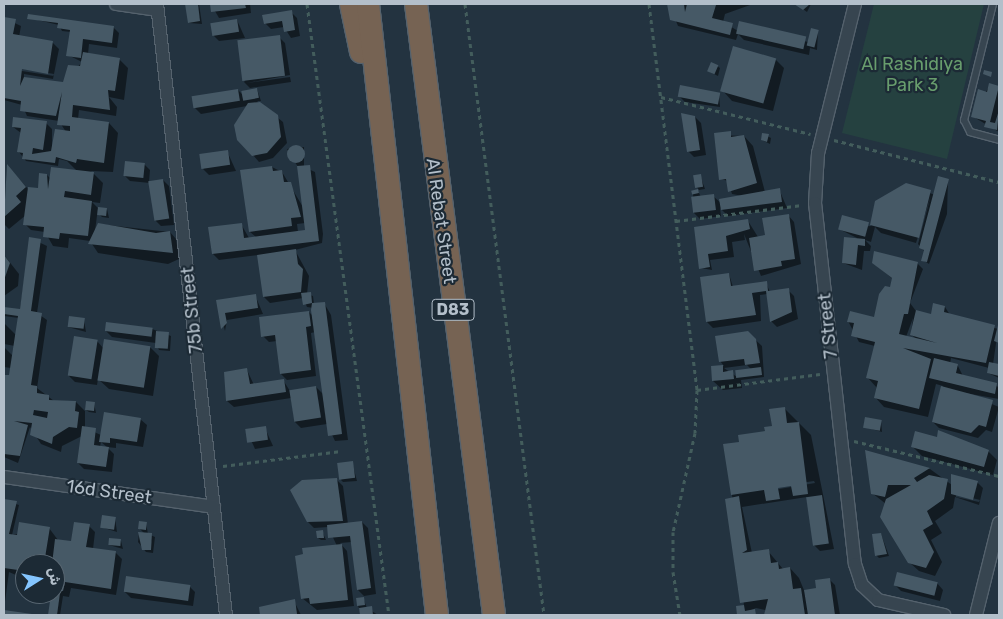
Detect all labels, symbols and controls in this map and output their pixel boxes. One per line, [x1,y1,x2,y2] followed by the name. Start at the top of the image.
[861,54,963,96] park label: Al Rashidiya Park 3
[421,157,461,285] street label: Al Rebat Street
[177,266,207,354] street label: 75b Street
[814,292,842,360] street label: 7 Street
[430,296,476,324] road number: D83
[65,475,153,509] street label: 16d Street
[15,554,65,604] north arrow
[44,566,64,587] text: ش

